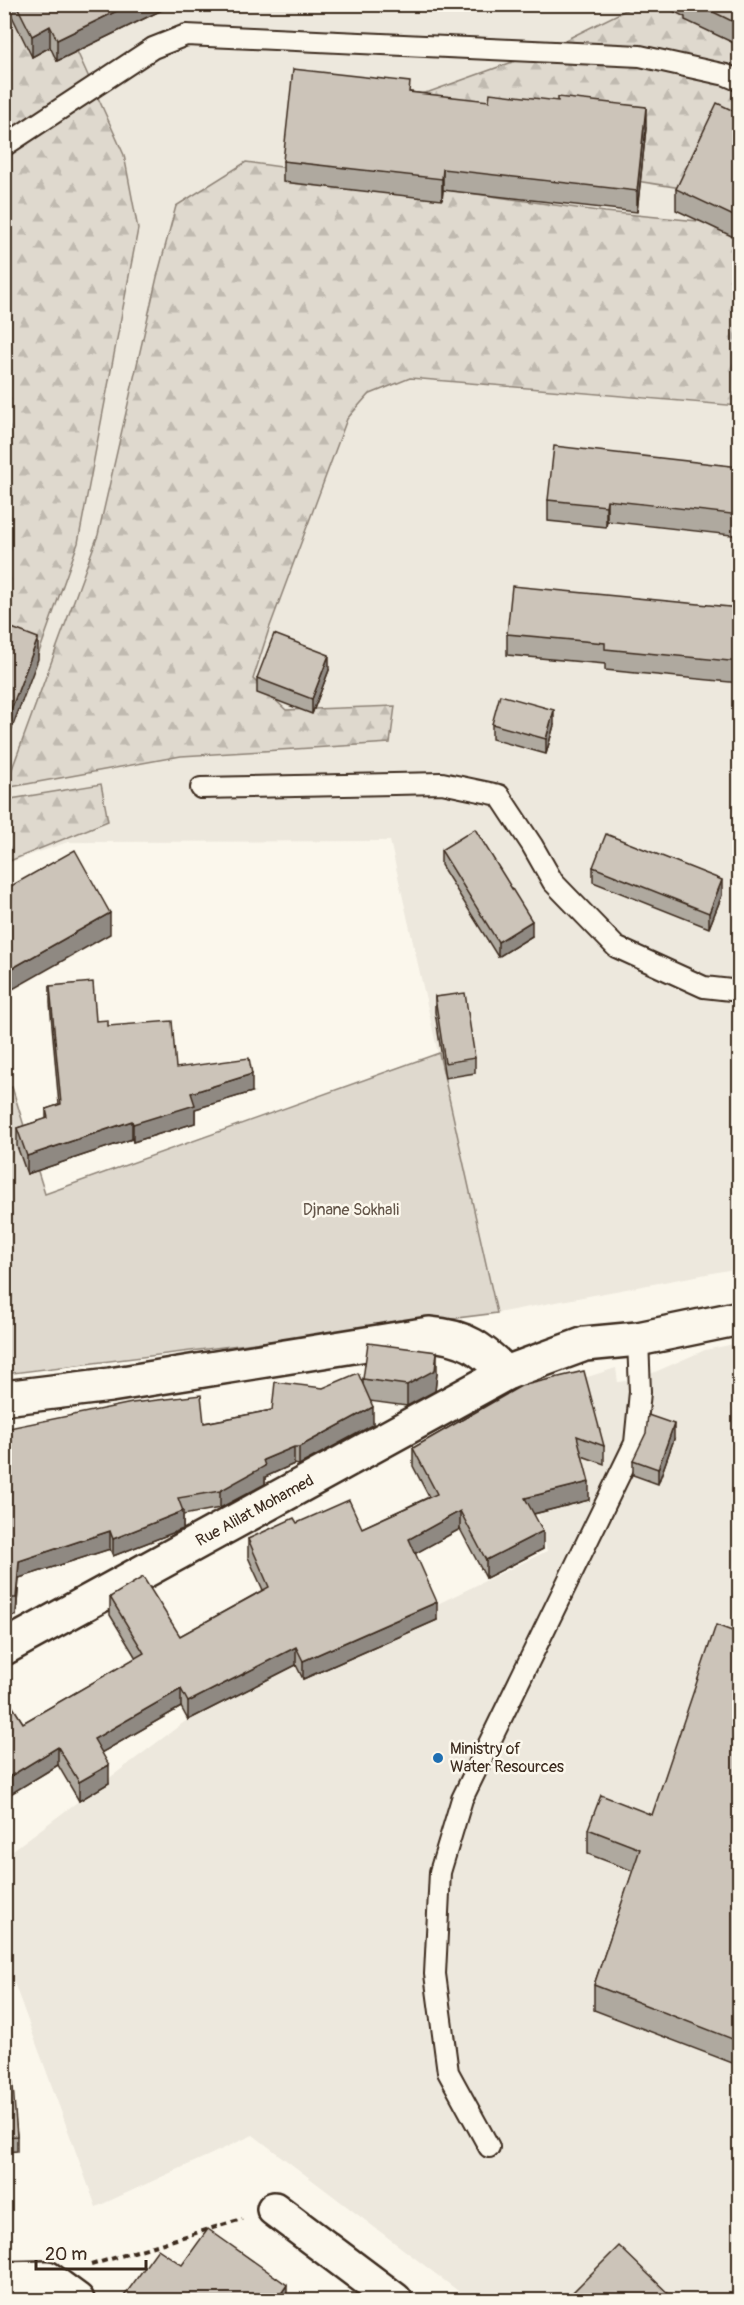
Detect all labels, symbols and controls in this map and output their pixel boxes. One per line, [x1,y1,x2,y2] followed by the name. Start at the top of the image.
[303,1200,399,1220] park label: Djnane Sokhali
[192,1470,317,1551] street label: Rue Alilat Mohamed
[450,1739,564,1777] place label: Ministry of Water Resources
[431,1751,445,1765] marker: Ministry of Water Resources
[36,2233,146,2271] scale bar
[45,2243,87,2266] text: 20 m

